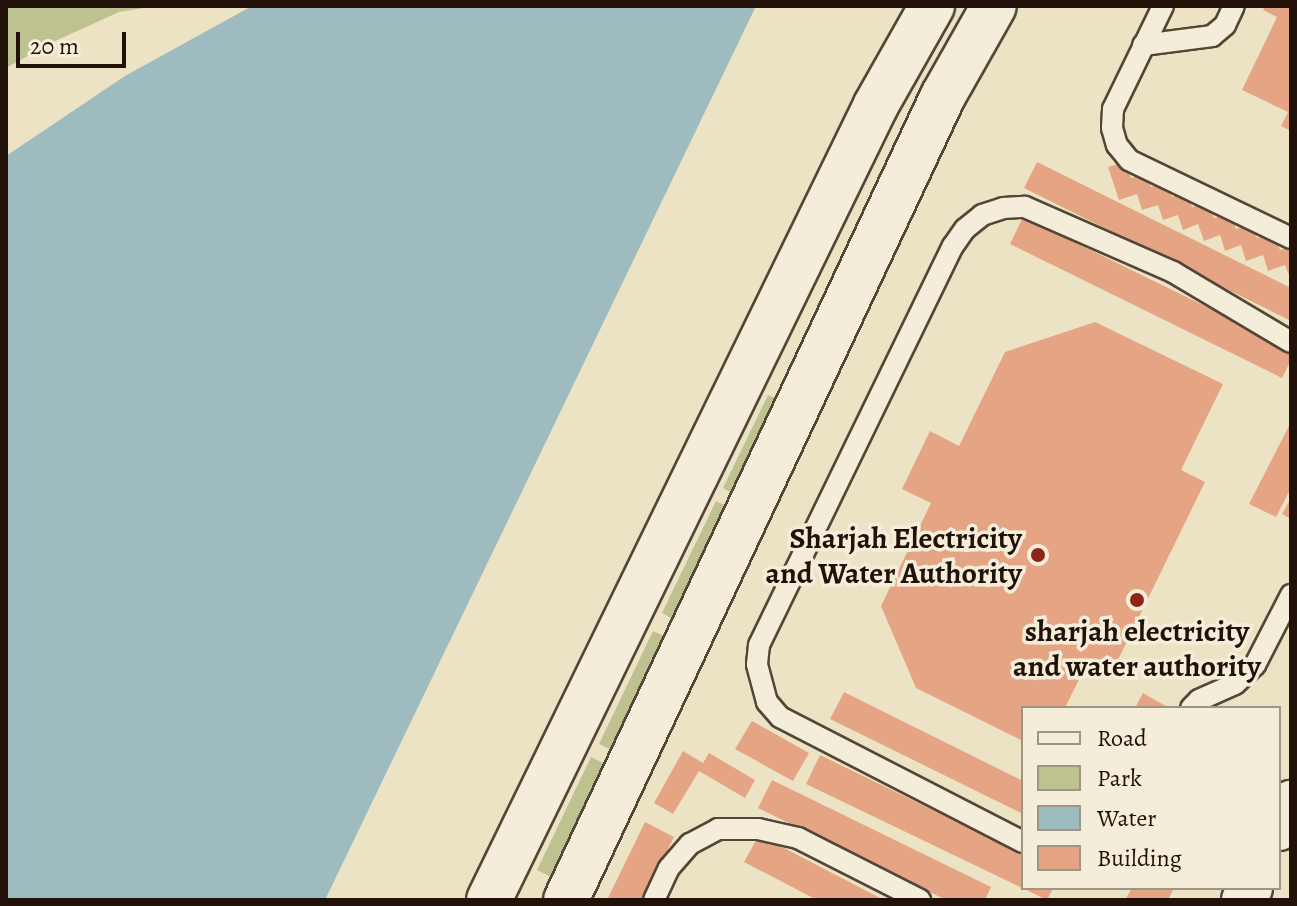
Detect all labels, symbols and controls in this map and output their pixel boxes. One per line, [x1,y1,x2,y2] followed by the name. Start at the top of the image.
[20,16,130,66] scale bar
[30,30,79,62] text: 20 m
[765,520,1022,590] place label: Sharjah Electricity and Water Authority
[1029,546,1047,564] marker: Sharjah Electricity and Water Authority
[1128,591,1146,609] marker: sharjah electricity and water authority
[1013,613,1261,684] place label: sharjah electricity and water authority
[1021,706,1281,890] legend
[1097,722,1147,754] text: Road
[1097,762,1142,794] text: Park
[1097,802,1157,834] text: Water
[1097,842,1182,874] text: Building

